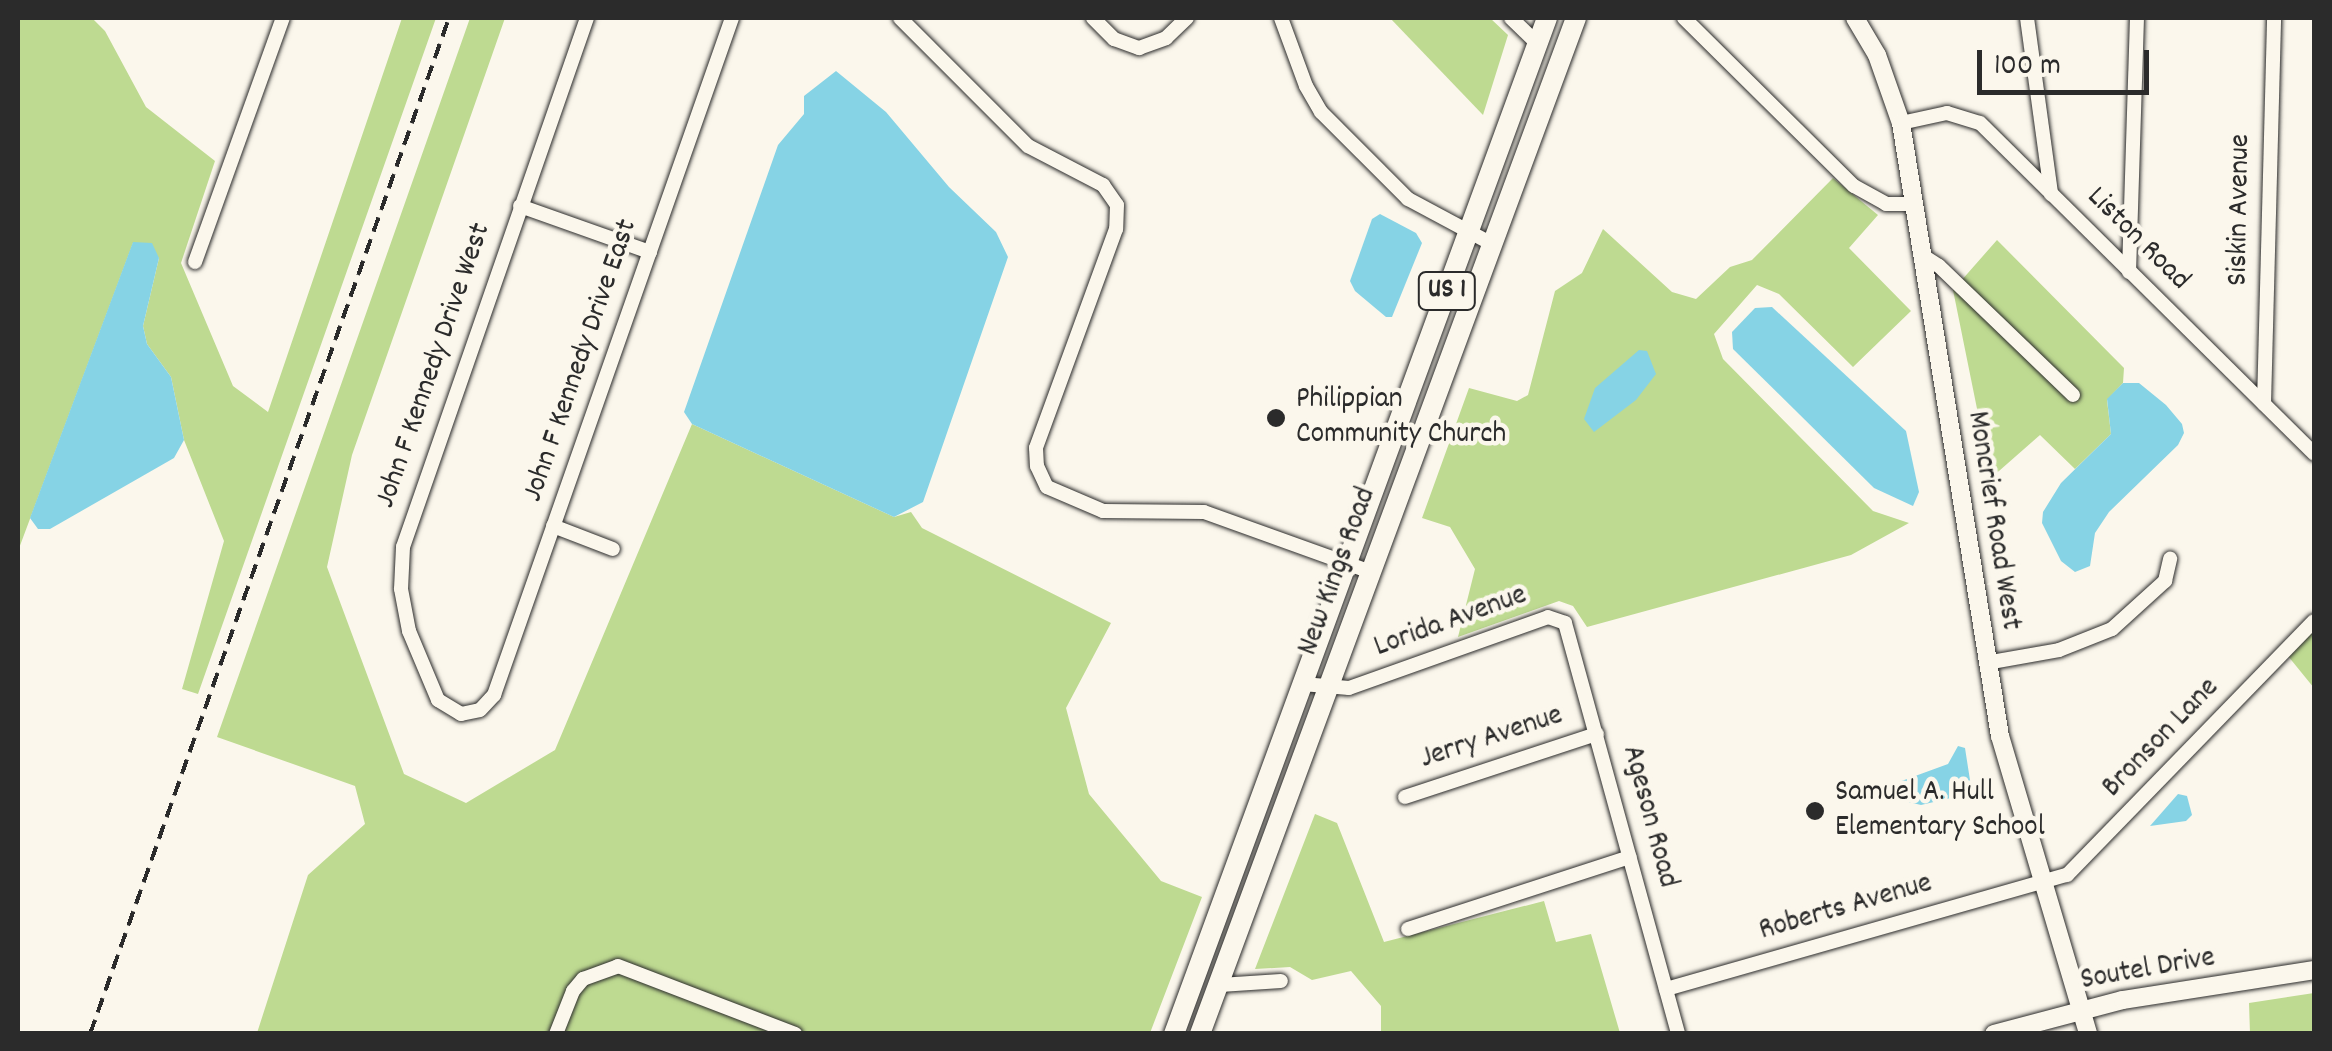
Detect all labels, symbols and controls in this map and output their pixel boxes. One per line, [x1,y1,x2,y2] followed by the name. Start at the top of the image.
[1982,30,2154,92] scale bar
[1994,46,2061,89] text: 100 m
[2222,134,2260,286] street label: Siskin Avenue
[2078,181,2196,299] street label: Liston Road
[517,215,647,507] street label: John F Kennedy Drive East
[369,219,501,513] street label: John F Kennedy Drive West
[1417,268,1477,314] road number: US 1
[1296,383,1506,454] place label: Philippian Community Church
[1265,407,1287,429] marker: Philippian Community Church
[1957,409,2027,633] street label: Moncrief Road West
[1292,483,1386,661] street label: New Kings Road
[1370,579,1532,667] street label: Lorida Avenue
[2096,672,2228,806] street label: Bronson Lane
[1416,699,1568,779] street label: Jerry Avenue
[1612,742,1684,892] street label: Ageson Road
[1835,776,2045,846] place label: Samuel A. Hull Elementary School
[1804,800,1826,822] marker: Samuel A. Hull Elementary School
[1756,867,1936,951] street label: Roberts Avenue
[2078,942,2218,1000] street label: Soutel Drive

